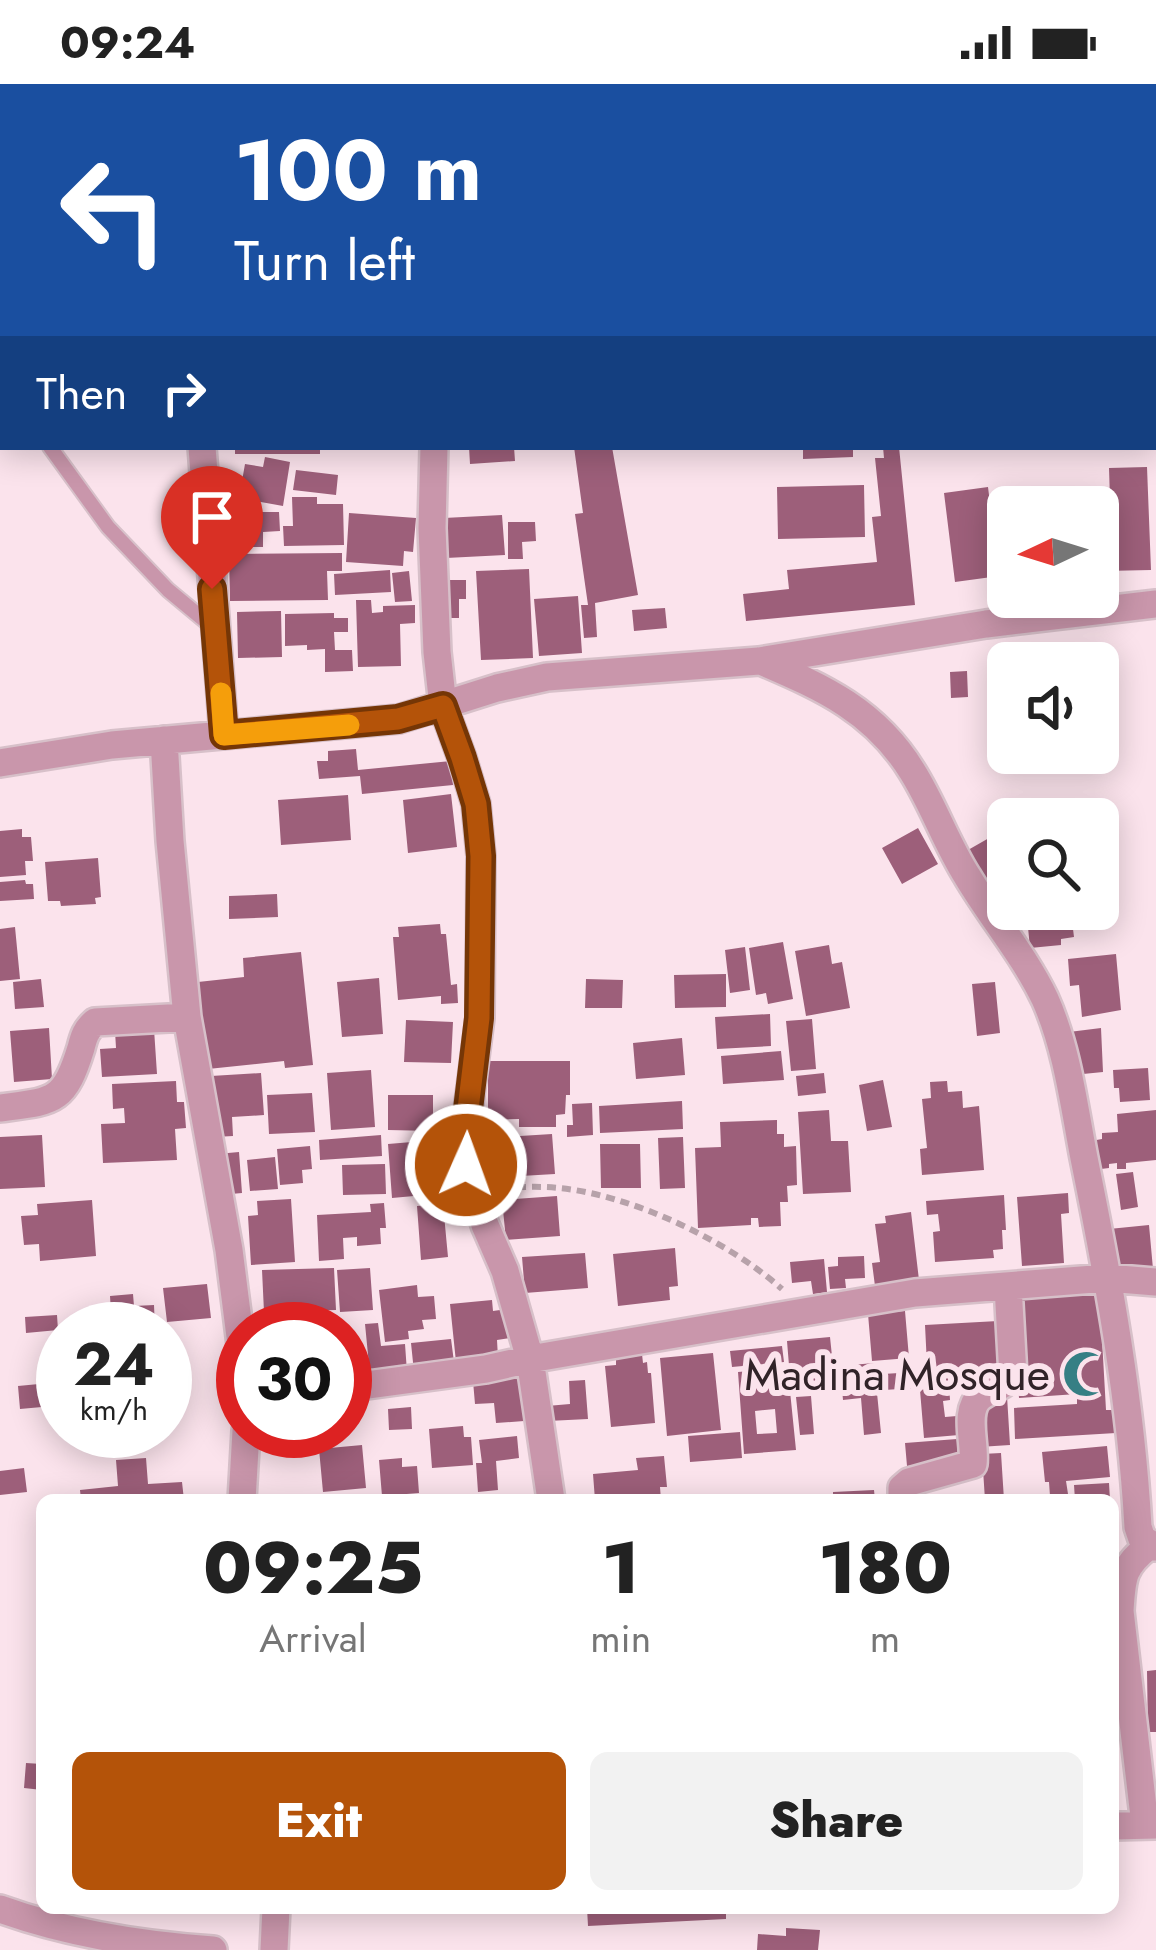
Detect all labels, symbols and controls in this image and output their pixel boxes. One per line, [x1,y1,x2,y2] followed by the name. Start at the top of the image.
[60,10,195,75] text: 09:24
[234,110,482,232] text: 100 m
[36,132,192,288] icon: left
[234,222,415,300] text: Turn left
[151,360,217,426] icon: right
[36,361,127,426] text: Then
[161,466,263,589] pin
[179,484,245,550] icon: arrive
[987,486,1119,618] north arrow
[987,486,1119,930] map controls
[987,642,1119,774] button: sound
[987,798,1119,930] button: search
[403,1102,529,1228] position arrow
[216,1302,372,1458] speed limit sign: 30
[73,1321,155,1408] text: 24
[744,1342,1050,1407] place label: Madina Mosque
[1061,1349,1111,1399] mosque icon: Madina Mosque
[80,1388,148,1431] text: km/h
[203,1516,423,1620] text: 09:25
[602,1516,640,1620] text: 1
[818,1516,952,1620] text: 180
[259,1610,367,1667] text: Arrival
[590,1610,651,1667] text: min
[870,1610,900,1667] text: m
[72,1752,566,1890] button: Exit
[590,1752,1083,1890] button: Share

